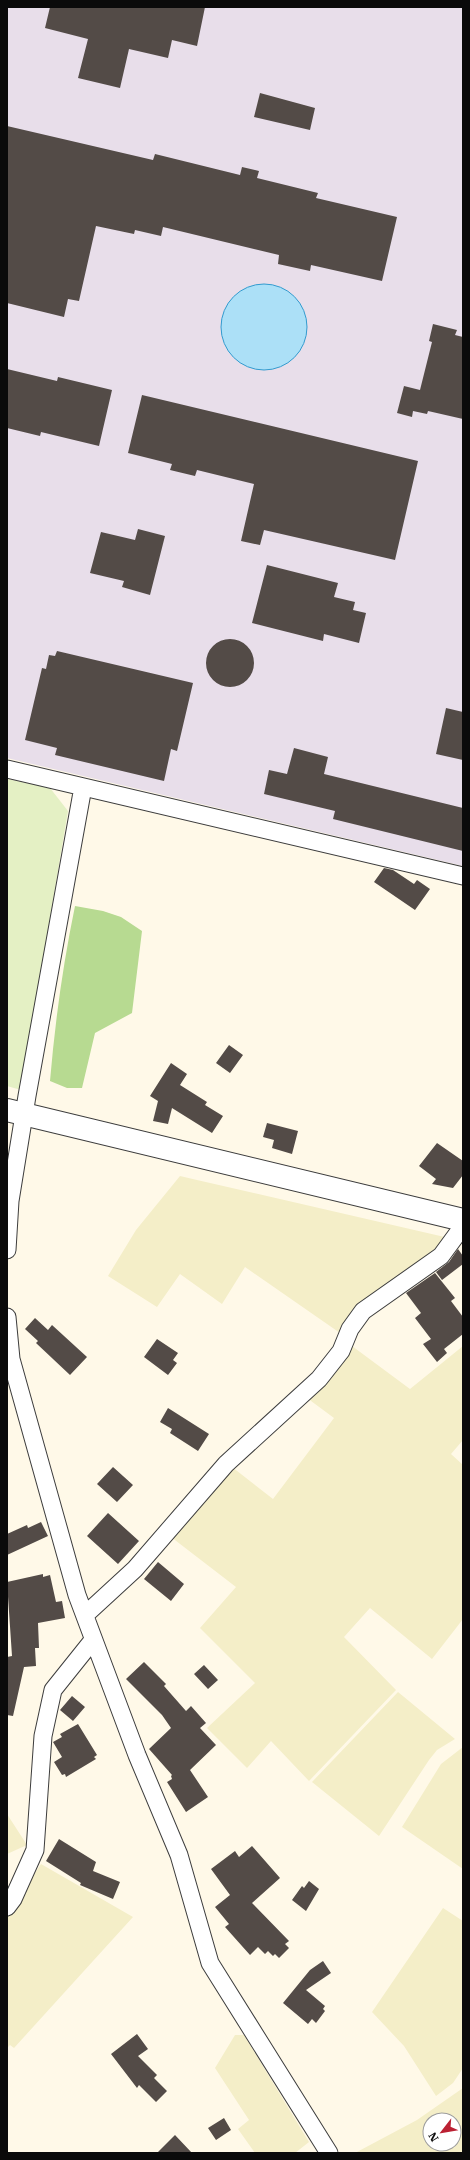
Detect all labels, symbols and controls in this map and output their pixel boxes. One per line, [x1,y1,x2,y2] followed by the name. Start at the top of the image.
[422,2112,462,2152] north arrow
[425,2130,442,2144] text: N

